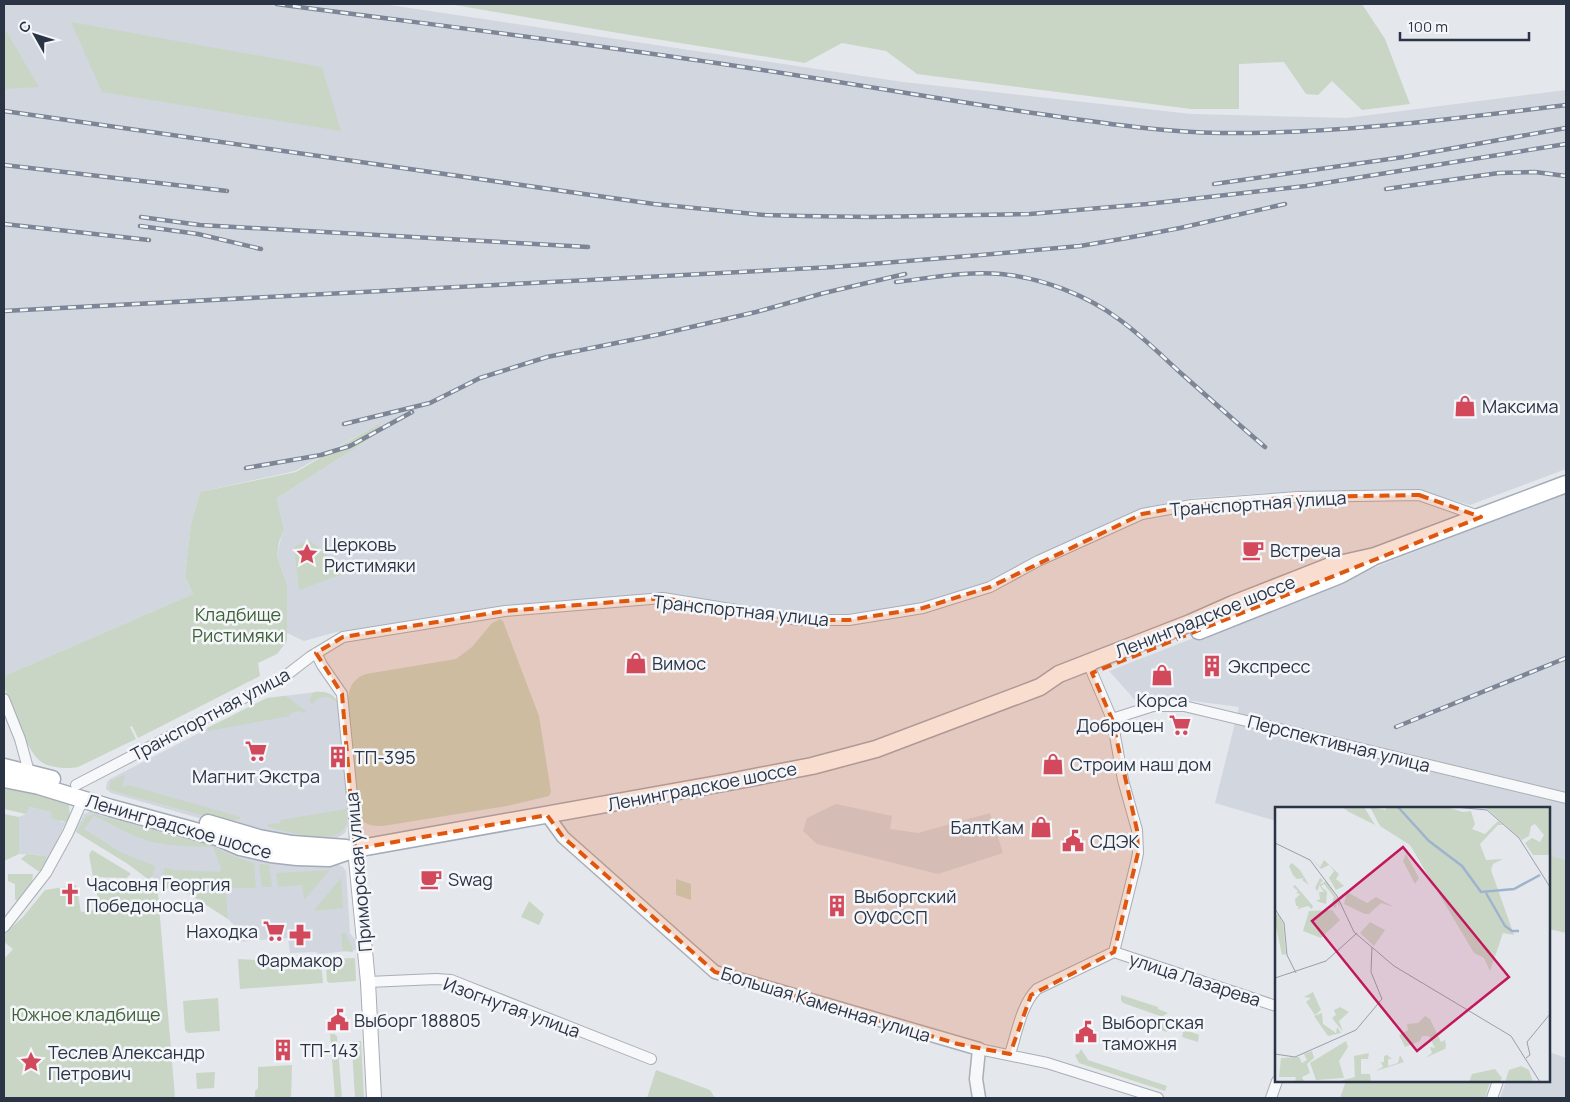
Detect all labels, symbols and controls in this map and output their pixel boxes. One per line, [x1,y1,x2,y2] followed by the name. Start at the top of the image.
[10,10,60,60] north arrow
[1400,10,1529,42] scale bar
[1408,16,1448,37] text: 100 m
[14,17,35,37] text: С
[1452,393,1478,419] shop icon: Максима
[1482,394,1559,418] place label: Максима
[1169,485,1347,521] street label: Транспортная улица
[324,532,416,577] place label: Церковь Ристимяки
[1240,537,1266,563] cafe icon: Встреча
[1270,538,1341,562] place label: Встреча
[294,541,320,567] place icon: Церковь Ристимяки
[1111,569,1299,663] street label: Ленинградское шоссе
[652,589,830,631] street label: Транспортная улица
[192,602,284,647] park label: Кладбище Ристимяки
[623,650,649,676] shop icon: Вимос
[652,651,706,675] place label: Вимос
[1199,653,1225,679] building icon: Экспресс
[1228,654,1310,678] place label: Экспресс
[126,662,294,766] street label: Транспортная улица
[1149,662,1175,688] shop icon: Корса
[1136,688,1188,712] place label: Корса
[1245,709,1433,777] street label: Перспективная улица
[1167,712,1193,738] supermarket icon: Доброцен
[1076,713,1164,737] place label: Доброцен
[243,738,269,764] supermarket icon: Магнит Экстра
[325,744,351,770] building icon: ТП-395
[354,745,416,769] place label: ТП-395
[1040,751,1066,777] shop icon: Строим наш дом
[1070,752,1211,776] place label: Строим наш дом
[605,756,799,816] street label: Ленинградское шоссе
[192,764,320,788] place label: Магнит Экстра
[83,788,275,864] street label: Ленинградское шоссе
[339,791,377,953] street label: Приморская улица
[1275,807,1550,1082] inset map
[1028,814,1054,840] shop icon: БалтКам
[951,815,1024,839] place label: БалтКам
[1060,828,1086,854] public building icon: СДЭК
[1090,829,1139,853] place label: СДЭК
[418,866,444,892] cafe icon: Swag
[448,867,493,891] place label: Swag
[86,872,230,917] place label: Часовня Георгия Победоносца
[57,881,83,907] church icon: Часовня Георгия Победоносца
[854,884,956,929] place label: Выборгский ОУФССП
[824,893,850,919] building icon: Выборгский ОУФССП
[261,918,287,944] supermarket icon: Находка
[186,919,258,943] place label: Находка
[287,922,313,948] pharmacy icon: Фармакор
[1126,946,1264,1012] street label: улица Лазарева
[257,948,343,972] place label: Фармакор
[718,961,934,1047] street label: Большая Каменная улица
[440,971,584,1043] street label: Изогнутая улица
[11,1002,161,1026] park label: Южное кладбище
[325,1007,351,1033] public building icon: Выборг 188805
[354,1008,481,1032] place label: Выборг 188805
[1102,1010,1204,1055] place label: Выборгская таможня
[1073,1019,1099,1045] public building icon: Выборгская таможня
[270,1037,296,1063] building icon: ТП-143
[300,1038,358,1062] place label: ТП-143
[48,1040,205,1085] place label: Теслев Александр Петрович
[18,1049,44,1075] place icon: Теслев Александр Петрович

